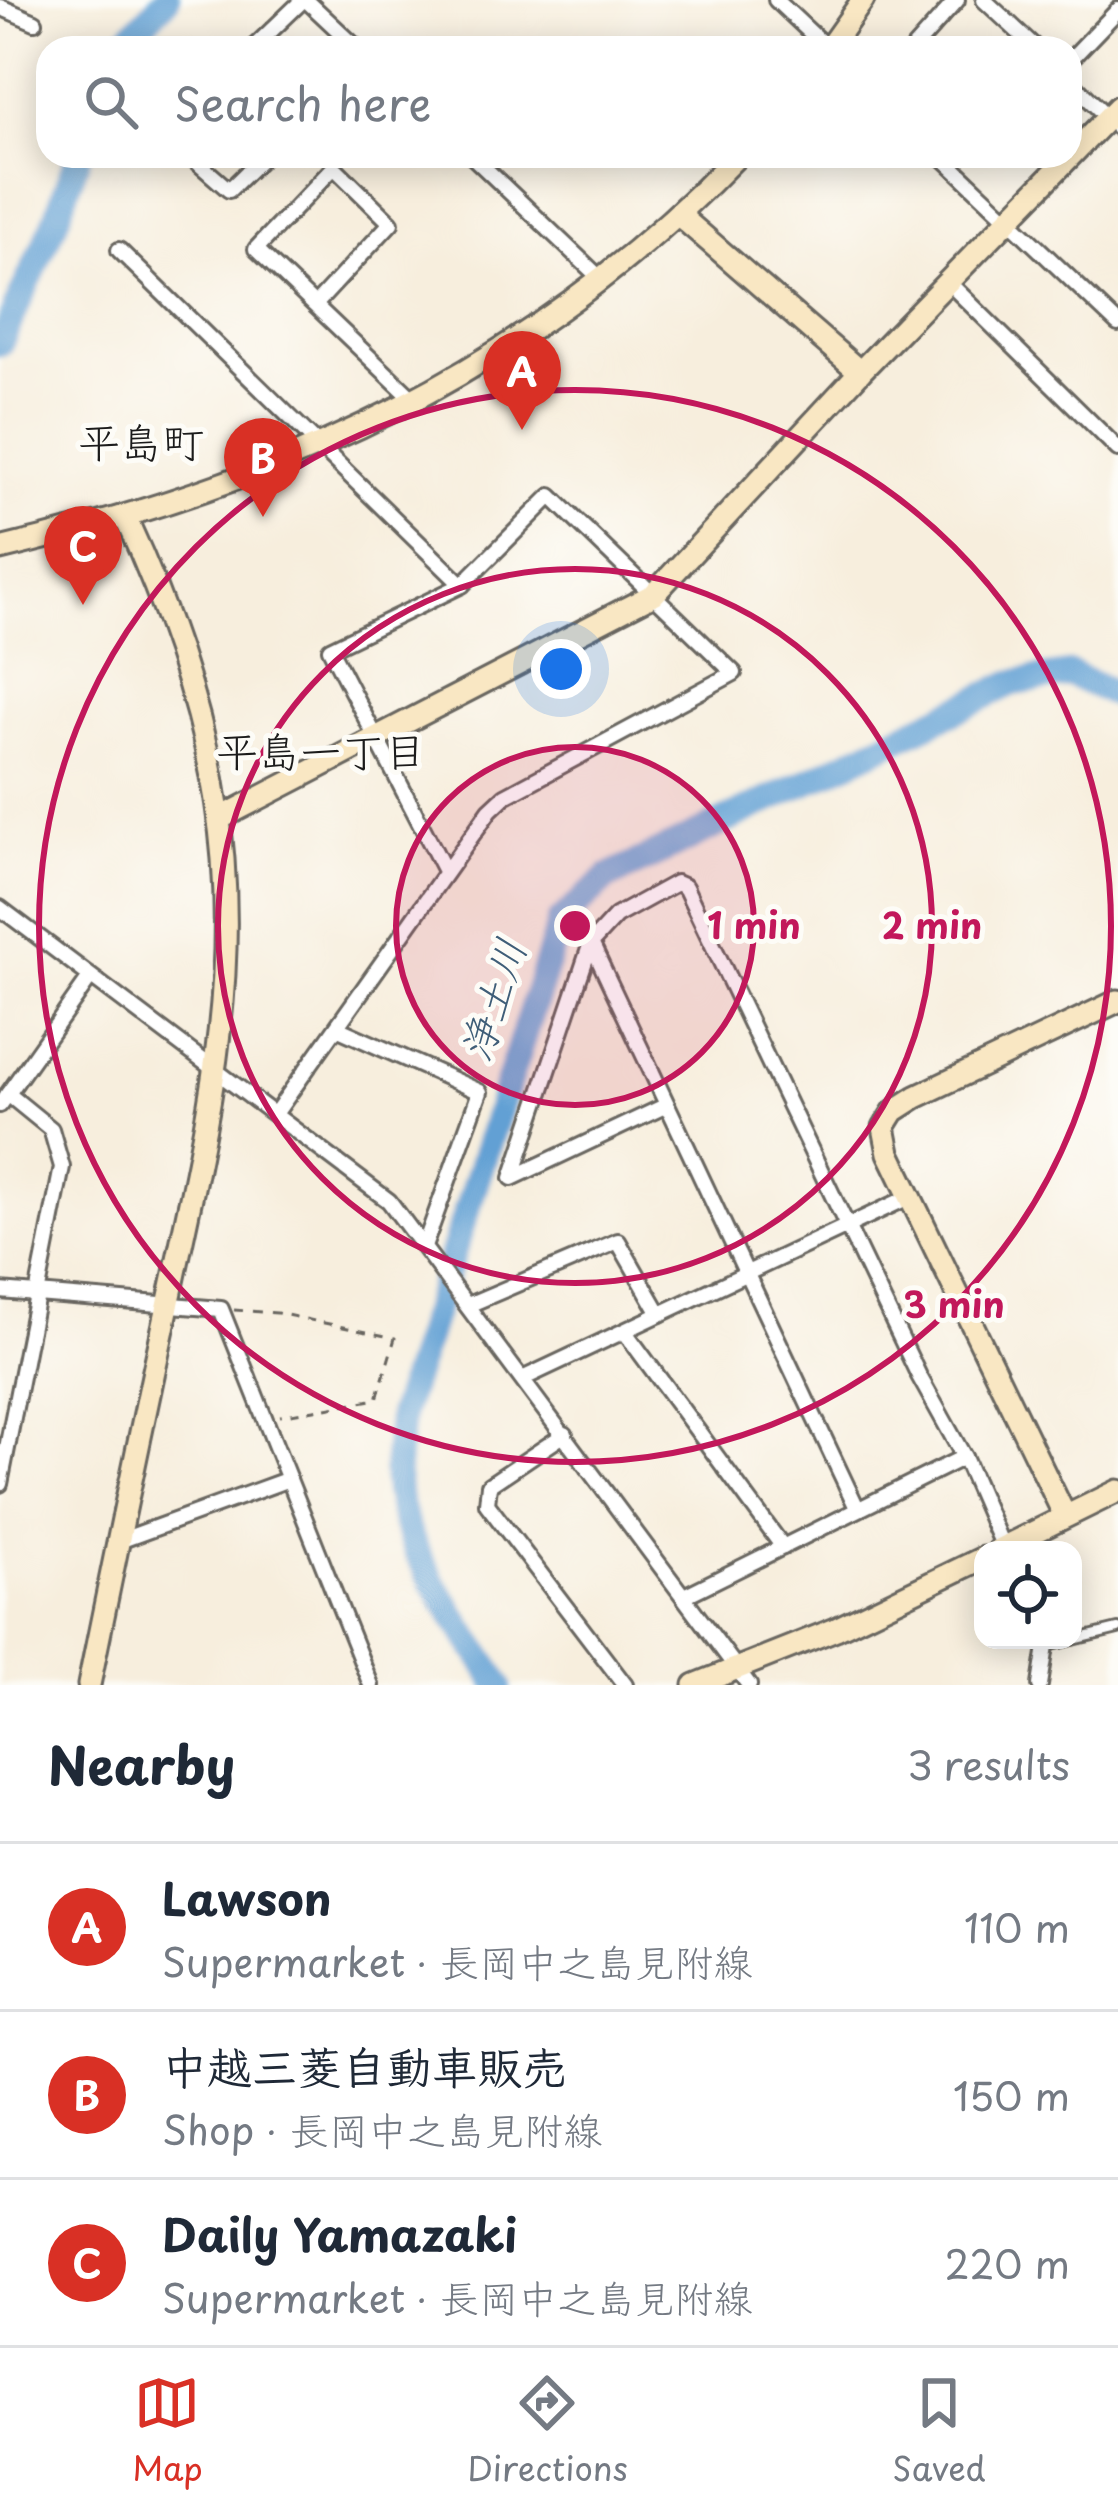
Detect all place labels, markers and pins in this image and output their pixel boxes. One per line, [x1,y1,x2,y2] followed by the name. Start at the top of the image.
[483,331,561,430] pin: A
[224,418,302,517] pin: B
[44,506,122,605] pin: C
[554,905,596,947] centre of rings

